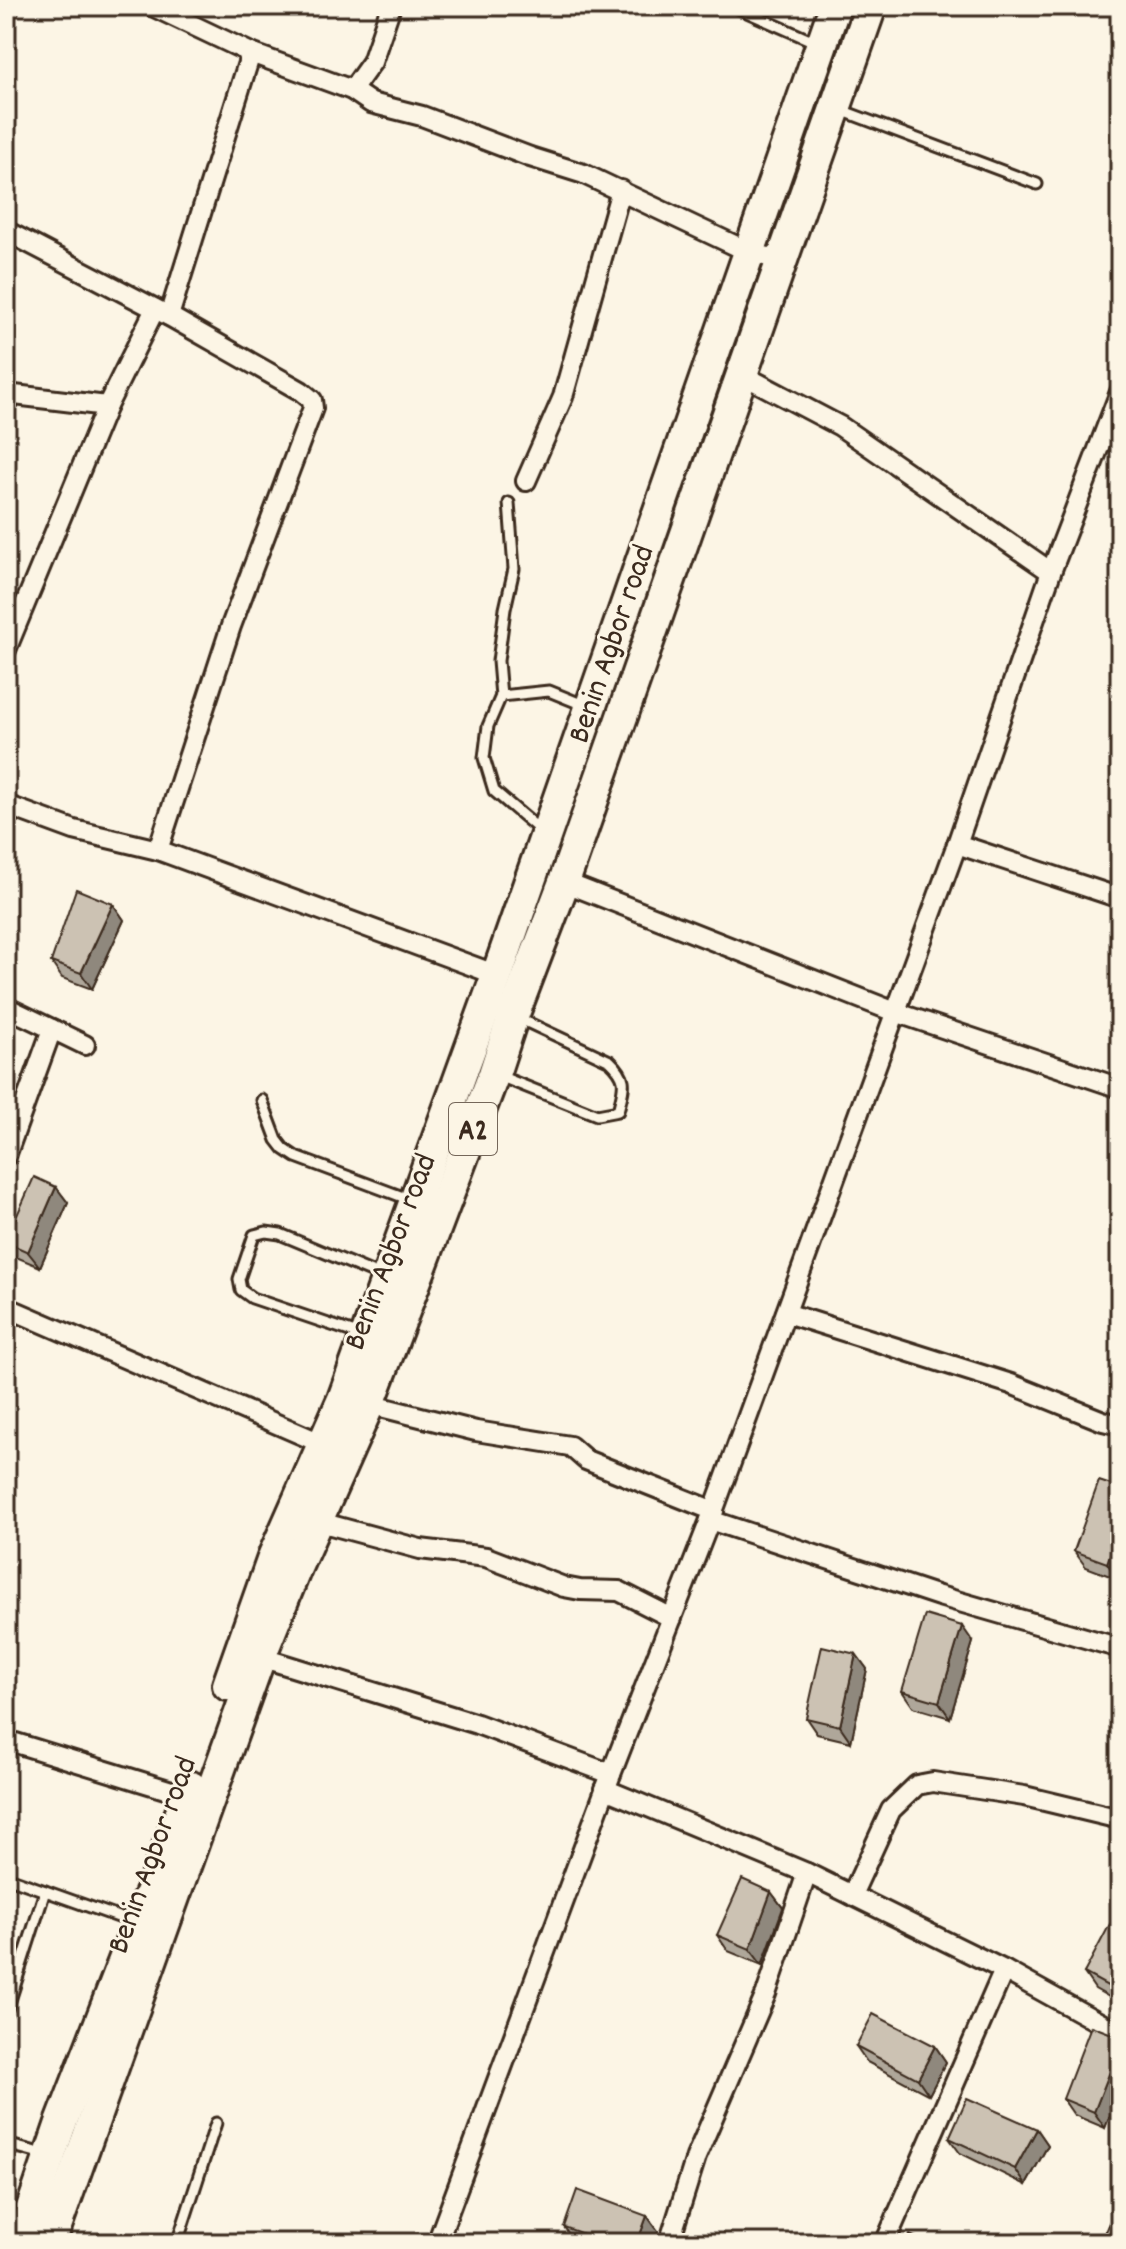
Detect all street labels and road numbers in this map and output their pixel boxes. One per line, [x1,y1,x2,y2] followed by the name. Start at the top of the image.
[558,539,669,750] street label: Benin Agbor road
[449,1103,497,1155] road number: A2
[334,1148,451,1358] street label: Benin Agbor road
[98,1751,212,1961] street label: Benin Agbor road

